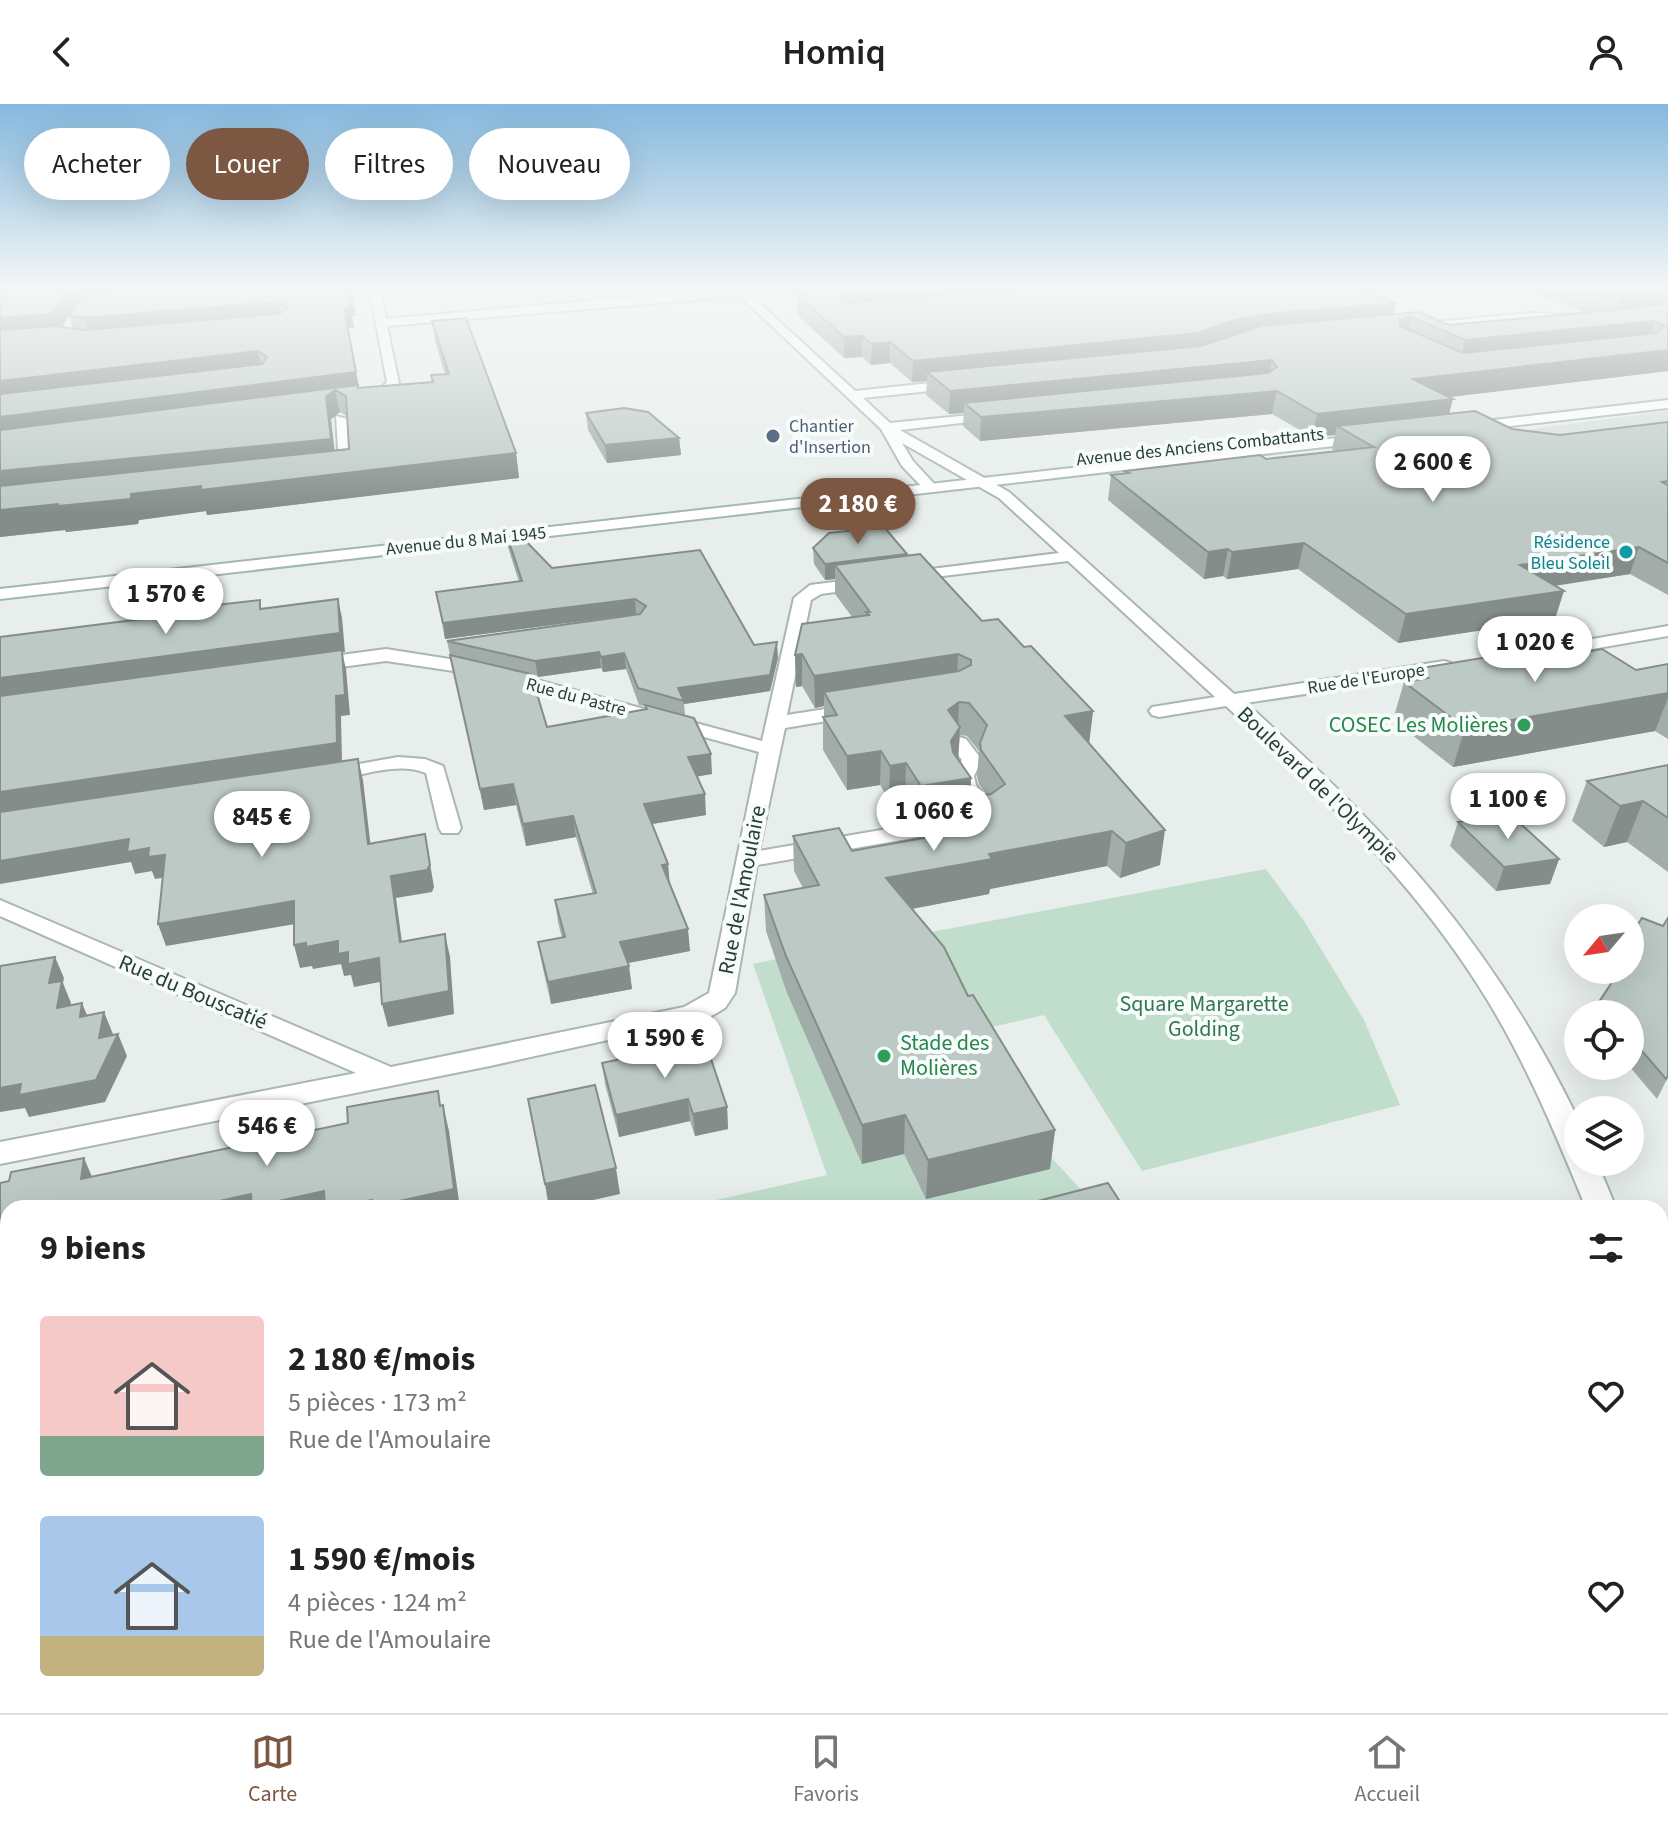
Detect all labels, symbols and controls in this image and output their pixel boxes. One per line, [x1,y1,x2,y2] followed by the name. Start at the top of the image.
[782,27,886,78] text: Homiq
[40,30,84,74] icon: back
[1584,30,1628,74] icon: person
[24,128,170,200] chip: Acheter
[186,128,309,200] chip: Louer
[325,128,453,200] chip: Filtres
[469,128,630,200] chip: Nouveau
[789,414,871,460] place label: Chantier d'Insertion
[1075,422,1325,472] street label: Avenue des Anciens Combattants
[764,427,782,445] marker: Chantier d'Insertion
[1359,436,1507,504] pin: 2 600 €
[1393,443,1473,480] text: 2 600 €
[784,478,932,546] pin: 2 180 €
[818,485,898,522] text: 2 180 €
[385,520,547,562] street label: Avenue du 8 Mai 1945
[1531,530,1610,576] place label: Résidence Bleu Soleil
[1617,543,1635,561] marker: Résidence Bleu Soleil
[92,568,240,636] pin: 1 570 €
[126,575,206,612] text: 1 570 €
[1461,616,1609,684] pin: 1 020 €
[1495,623,1575,660] text: 1 020 €
[1306,657,1426,701] street label: Rue de l'Europe
[523,672,629,722] street label: Rue du Pastre
[1230,699,1406,871] street label: Boulevard de l'Olympie
[1329,709,1508,741] place label: COSEC Les Molières
[1515,716,1533,734] marker: COSEC Les Molières
[1434,773,1582,841] pin: 1 100 €
[1468,780,1548,817] text: 1 100 €
[860,785,1008,853] pin: 1 060 €
[206,791,318,859] pin: 845 €
[894,792,974,829] text: 1 060 €
[232,798,292,835] text: 845 €
[710,803,774,977] street label: Rue de l'Amoulaire
[1564,904,1644,984] north arrow
[1564,904,1644,1176] map controls
[114,946,272,1038] street label: Rue du Bouscatié
[1119,988,1289,1045] park label: Square Margarette Golding
[1564,1000,1644,1080] button: locate
[591,1012,739,1080] pin: 1 590 €
[625,1019,705,1056] text: 1 590 €
[900,1027,989,1084] place label: Stade des Molières
[875,1047,893,1065] marker: Stade des Molières
[1564,1096,1644,1176] button: layers
[211,1100,323,1168] pin: 546 €
[237,1107,297,1144] text: 546 €
[40,1224,146,1273] text: 9 biens
[1584,1226,1628,1270] icon: filters
[288,1335,475,1384] text: 2 180 €/mois
[104,1348,200,1444] icon: home
[1584,1374,1628,1418] icon: heart
[288,1384,467,1421] text: 5 pièces · 173 m²
[288,1421,491,1458] text: Rue de l'Amoulaire
[288,1535,475,1584] text: 1 590 €/mois
[104,1548,200,1644] icon: home
[1584,1574,1628,1618] icon: heart
[288,1584,467,1621] text: 4 pièces · 124 m²
[288,1621,491,1658] text: Rue de l'Amoulaire
[248,1730,297,1810] tab: Carte
[793,1730,859,1810] tab: Favoris
[1355,1730,1420,1810] tab: Accueil

